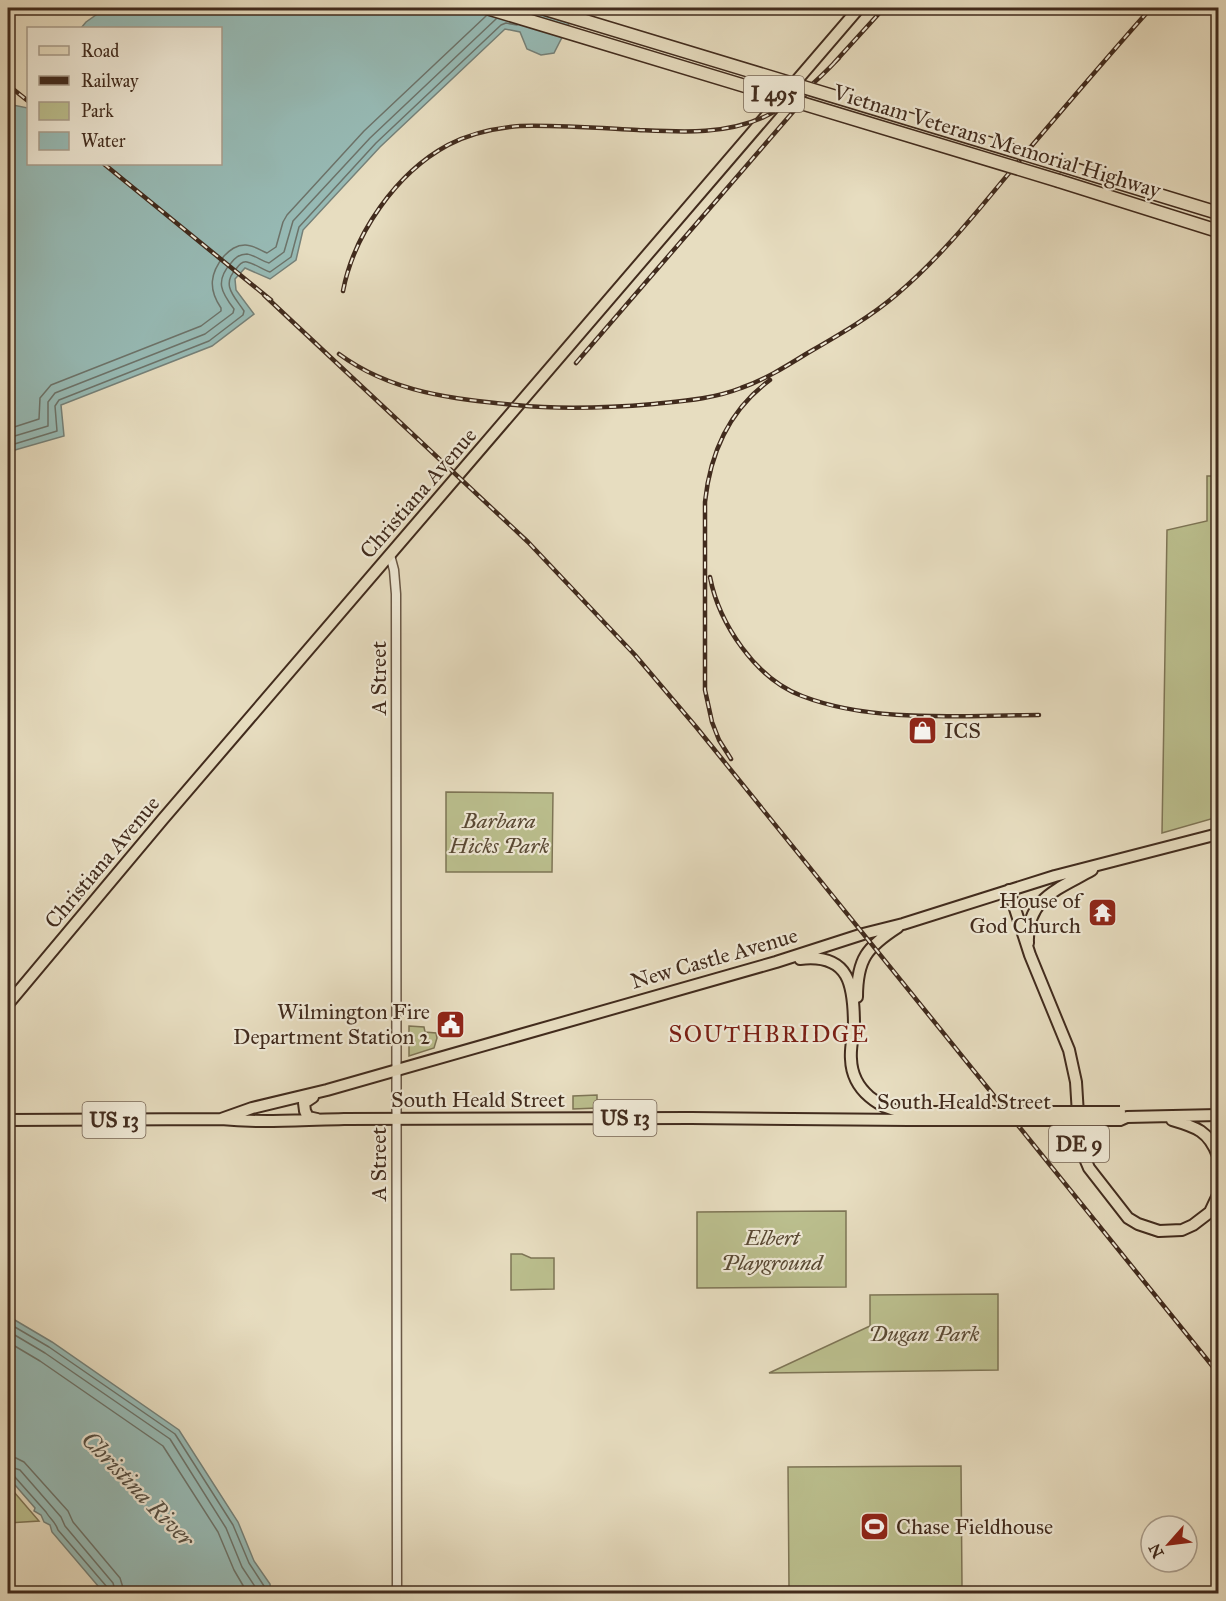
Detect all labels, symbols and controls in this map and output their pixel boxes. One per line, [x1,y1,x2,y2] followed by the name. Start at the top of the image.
[27,27,222,165] legend
[81,40,119,62] text: Road
[81,70,139,92] text: Railway
[744,76,804,112] road number: I 495
[829,78,1165,204] street label: Vietnam Veterans Memorial Highway
[81,100,114,122] text: Park
[81,130,126,152] text: Water
[354,422,482,564] street label: Christiana Avenue
[365,641,392,716] street label: A Street
[907,714,939,746] shop icon: ICS
[944,717,981,744] place label: ICS
[39,790,165,934] street label: Christiana Avenue
[448,807,549,859] park label: Barbara Hicks Park
[969,887,1085,939] place label: House of God Church
[1086,897,1118,929] temple icon: House of God Church
[627,921,801,995] street label: New Castle Avenue
[233,998,430,1050] place label: Wilmington Fire Department Station 2
[435,1008,467,1040] public building icon: Wilmington Fire Department Station 2
[668,1019,870,1049] district label: SOUTHBRIDGE
[391,1086,565,1113] street label: South Heald Street
[877,1088,1051,1115] street label: South Heald Street
[594,1100,656,1136] road number: US 13
[82,1102,146,1138] road number: US 13
[1049,1126,1109,1162] road number: DE 9
[365,1127,392,1202] street label: A Street
[721,1224,824,1276] park label: Elbert Playground
[868,1320,980,1347] park label: Dugan Park
[75,1425,202,1555] water label: Christina River
[859,1510,891,1542] sports icon: Chase Fieldhouse
[896,1513,1053,1540] place label: Chase Fieldhouse
[1139,1514,1199,1574] north arrow
[1144,1540,1168,1561] text: N

